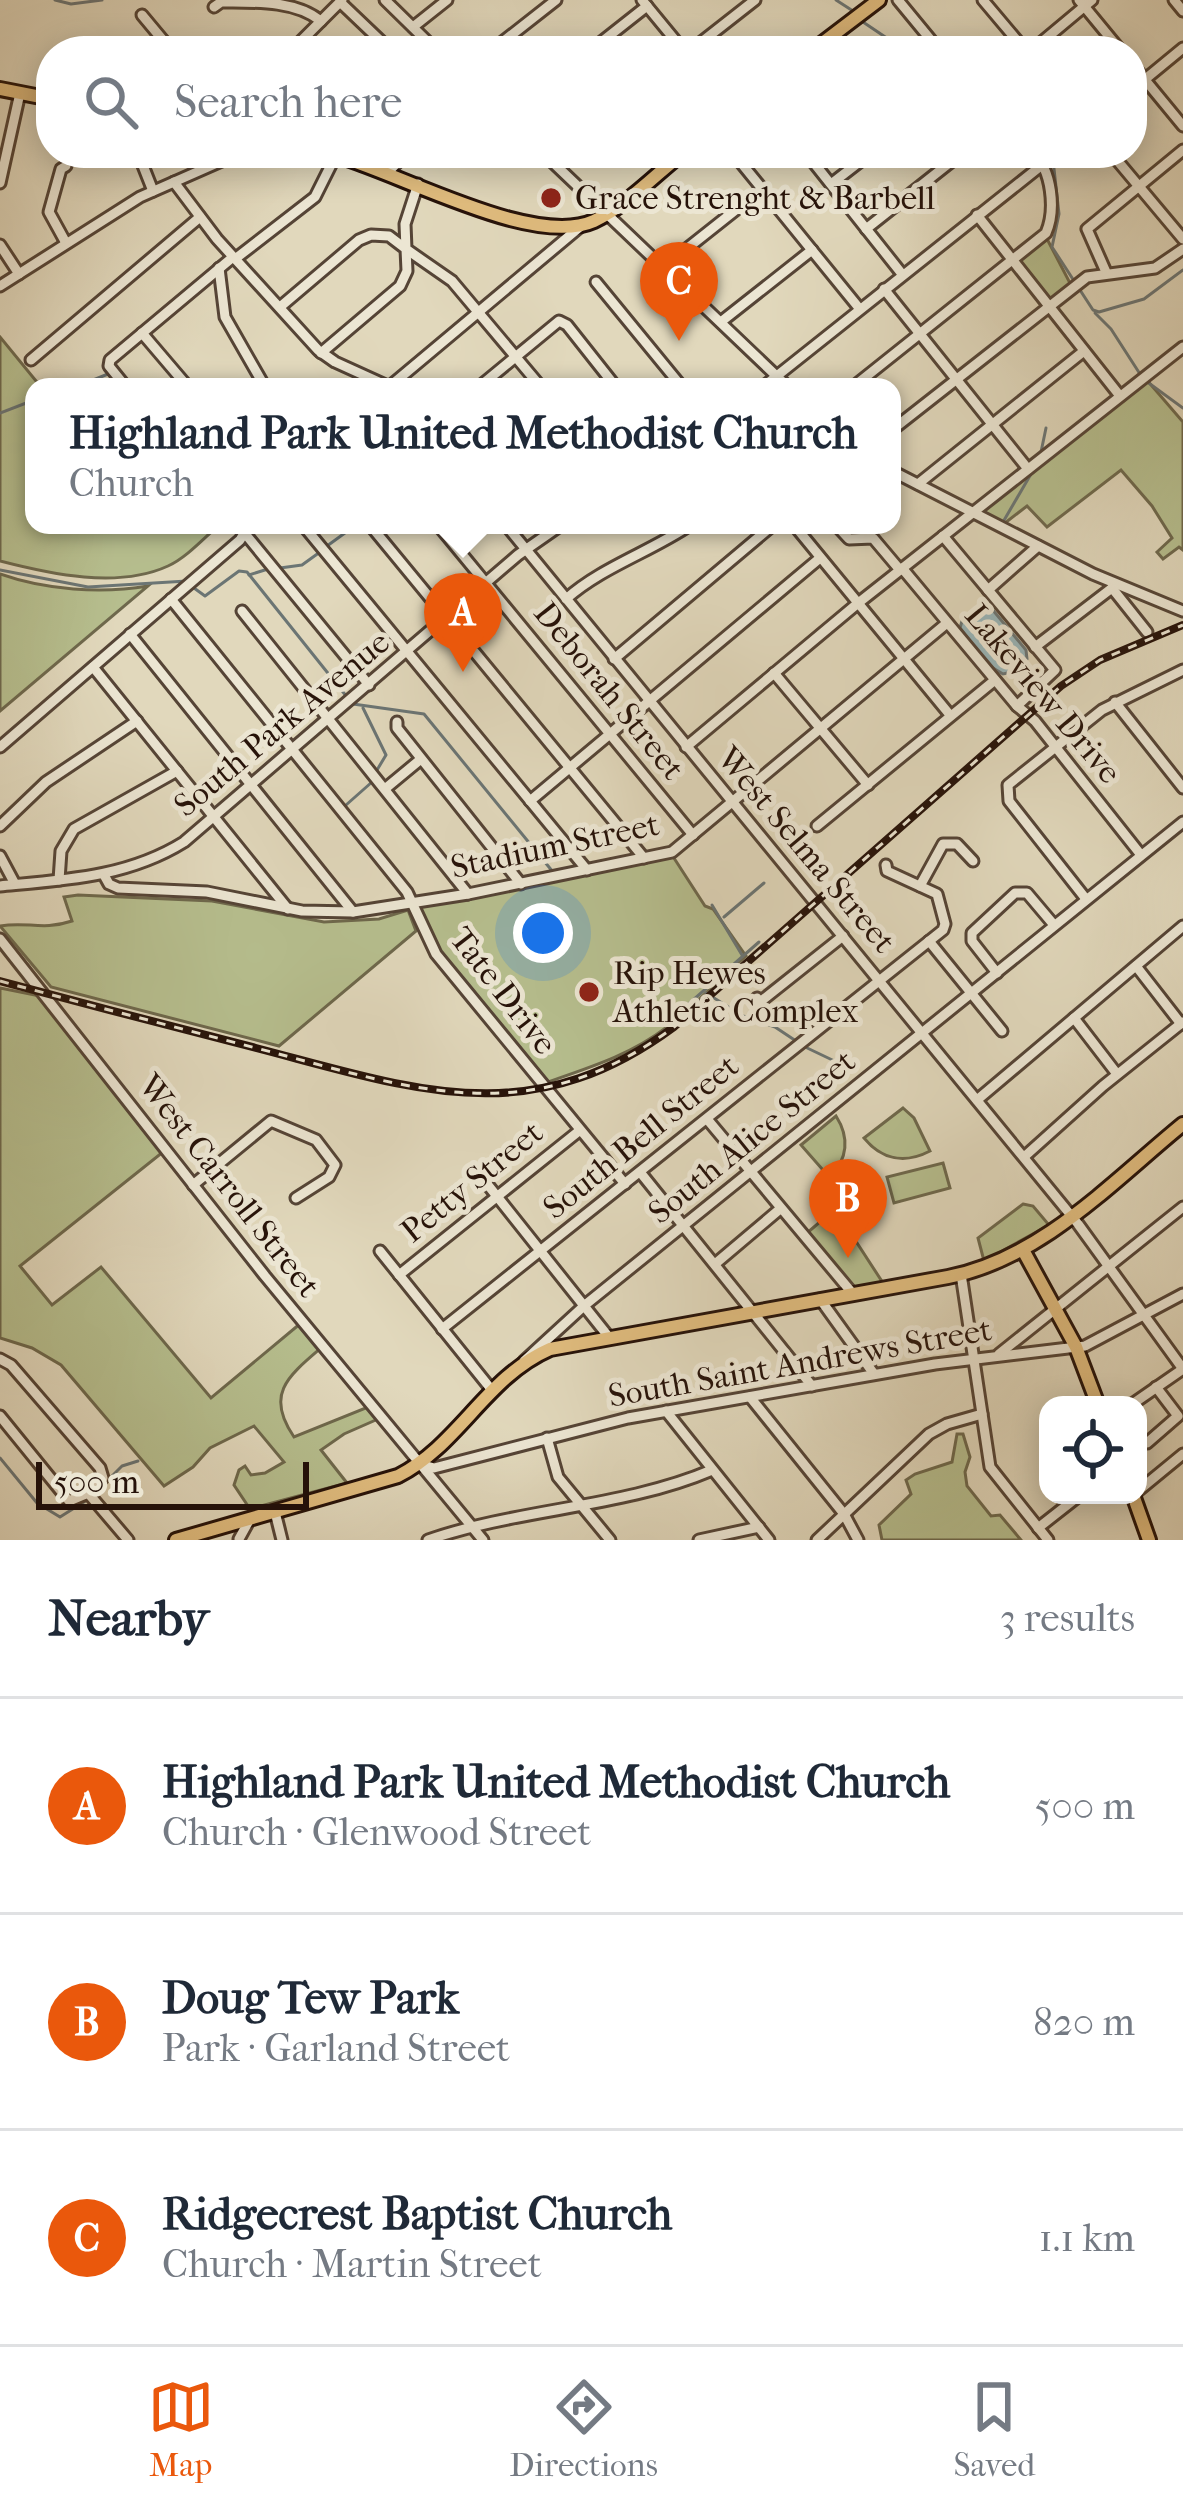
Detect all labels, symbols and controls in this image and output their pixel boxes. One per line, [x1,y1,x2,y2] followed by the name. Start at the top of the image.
[36,36,1147,168] search box
[78,69,144,135] icon: search
[174,76,402,129] text: Search here
[575,179,935,218] place label: Grace Strenght & Barbell
[538,185,564,211] marker: Grace Strenght & Barbell
[640,242,718,341] pin: C
[25,378,901,534] popup
[69,407,857,460] text: Highland Park United Methodist Church
[69,460,194,506] text: Church
[424,573,502,672] pin: A
[525,594,693,788] street label: Deborah Street
[957,596,1129,792] street label: Lakeview Drive
[167,623,397,825] street label: South Park Avenue
[708,738,904,961] street label: West Selma Street
[447,805,663,887] street label: Stadium Street
[513,903,573,963] your location
[441,920,565,1062] street label: Tate Drive
[611,954,859,1031] place label: Rip Hewes Athletic Complex
[576,979,602,1005] marker: Rip Hewes Athletic Complex
[641,1042,863,1232] street label: South Alice Street
[536,1046,747,1228] street label: South Bell Street
[129,1066,328,1305] street label: West Carroll Street
[393,1113,551,1251] street label: Petty Street
[809,1159,887,1258] pin: B
[605,1310,995,1416] street label: South Saint Andrews Street
[1039,1396,1147,1504] map controls
[1039,1396,1147,1504] button: locate
[36,1456,309,1509] scale bar
[54,1463,139,1502] text: 500 m
[48,1588,209,1648] text: Nearby
[1000,1595,1135,1641] text: 3 results
[162,1756,950,1809] text: Highland Park United Methodist Church
[74,1783,100,1829] text: A
[1034,1783,1135,1829] text: 500 m
[162,1809,591,1855] text: Church · Glenwood Street
[162,1972,459,2025] text: Doug Tew Park
[74,1999,100,2045] text: B
[1033,1999,1135,2045] text: 820 m
[162,2025,510,2071] text: Park · Garland Street
[162,2188,672,2241] text: Ridgecrest Baptist Church
[74,2215,100,2261] text: C
[1039,2215,1135,2261] text: 1.1 km
[162,2241,542,2287] text: Church · Martin Street
[148,2374,214,2485] tab: Map
[509,2374,658,2485] tab: Directions
[953,2374,1035,2485] tab: Saved

